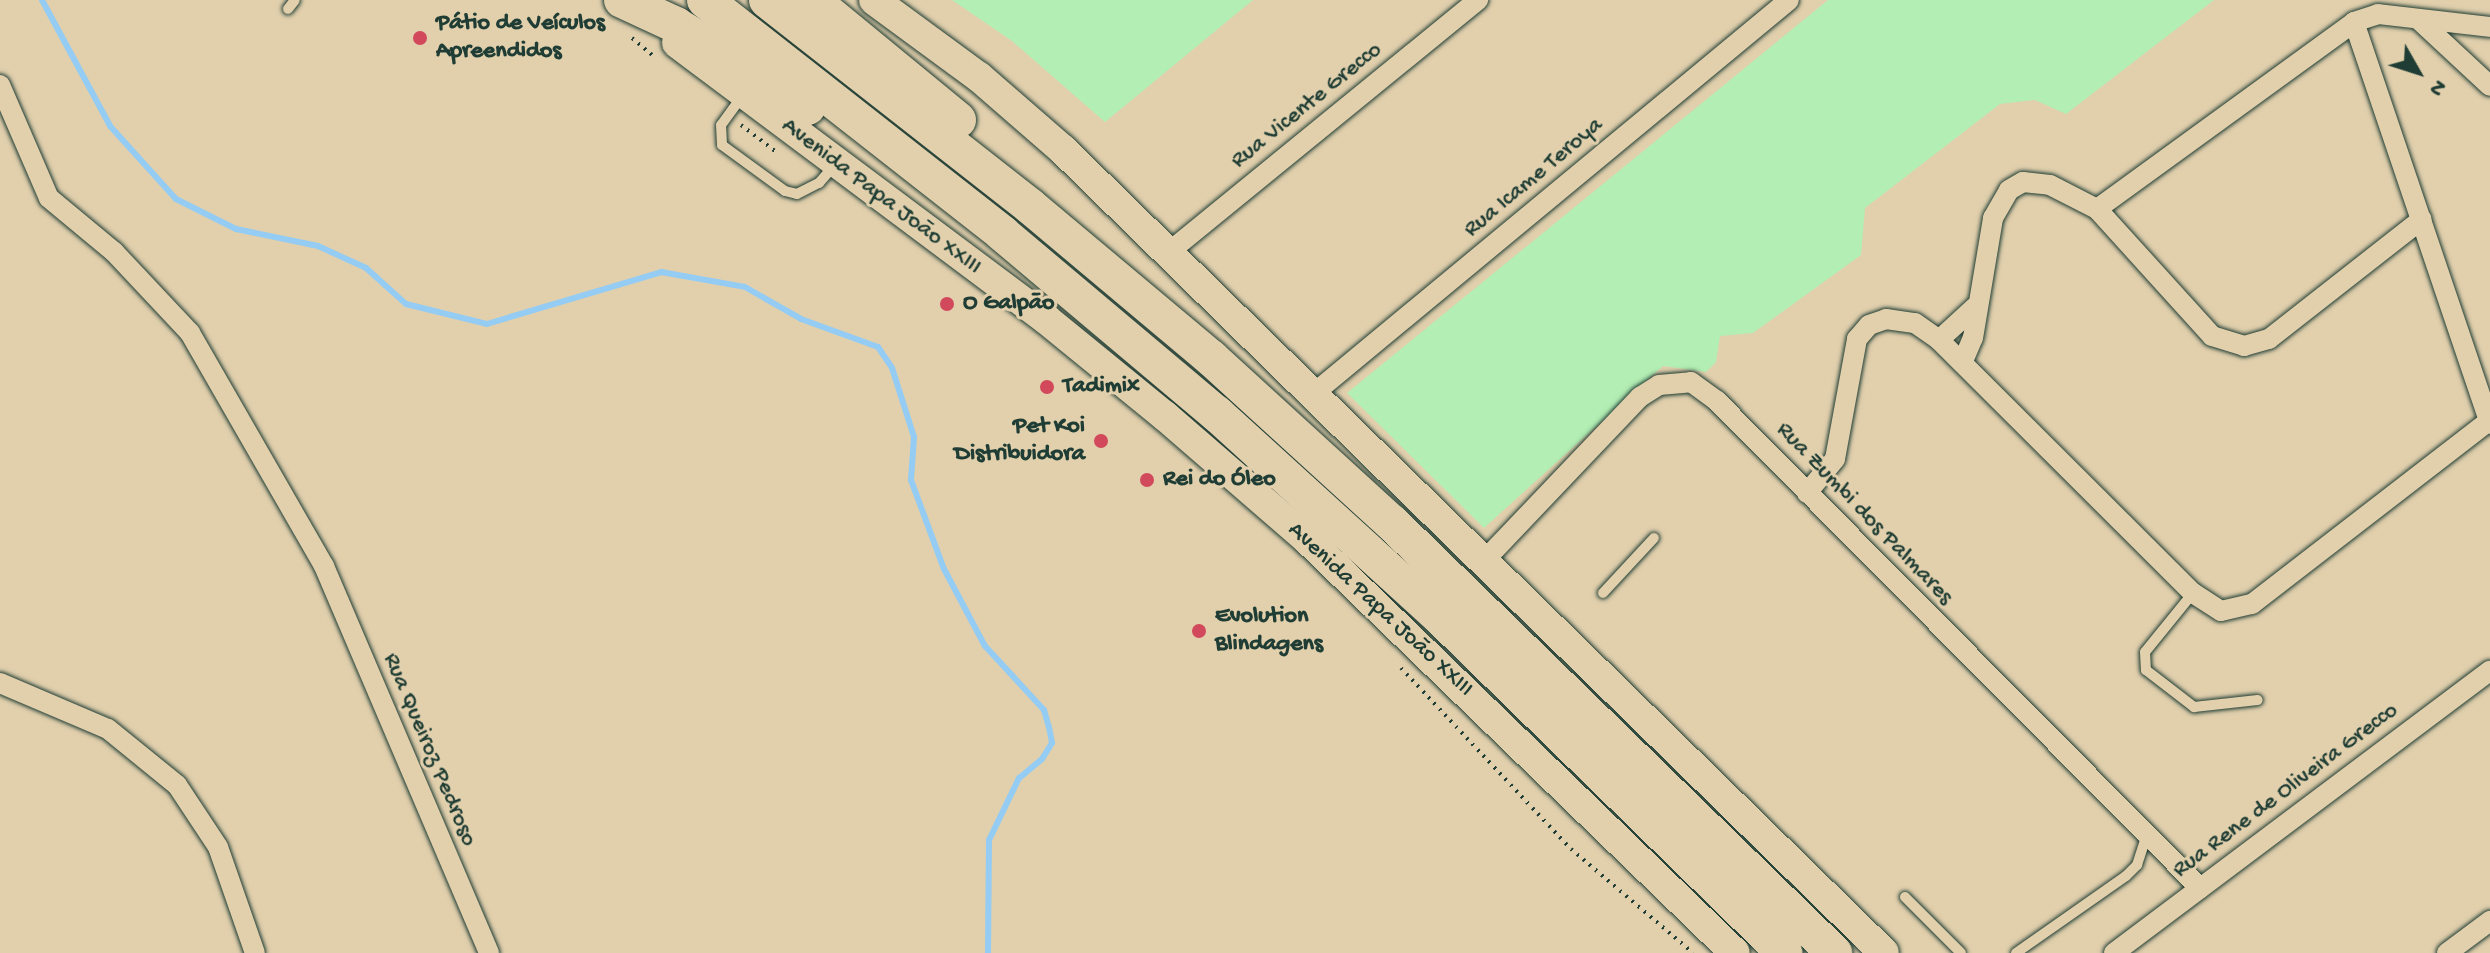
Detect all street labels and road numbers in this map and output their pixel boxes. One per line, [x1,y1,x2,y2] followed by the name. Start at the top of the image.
[1226,36,1388,176] street label: Rua Vicente Grecco
[1459,111,1609,245] street label: Rua Icame Teroya
[775,112,987,282] street label: Avenida Papa João XXIII
[1769,417,1959,611] street label: Rua Zumbi dos Palmares
[1281,516,1479,704] street label: Avenida Papa João XXIII
[375,649,483,851] street label: Rua Queiroz Pedroso
[2168,697,2404,885] street label: Rua Rene de Oliveira Grecco

